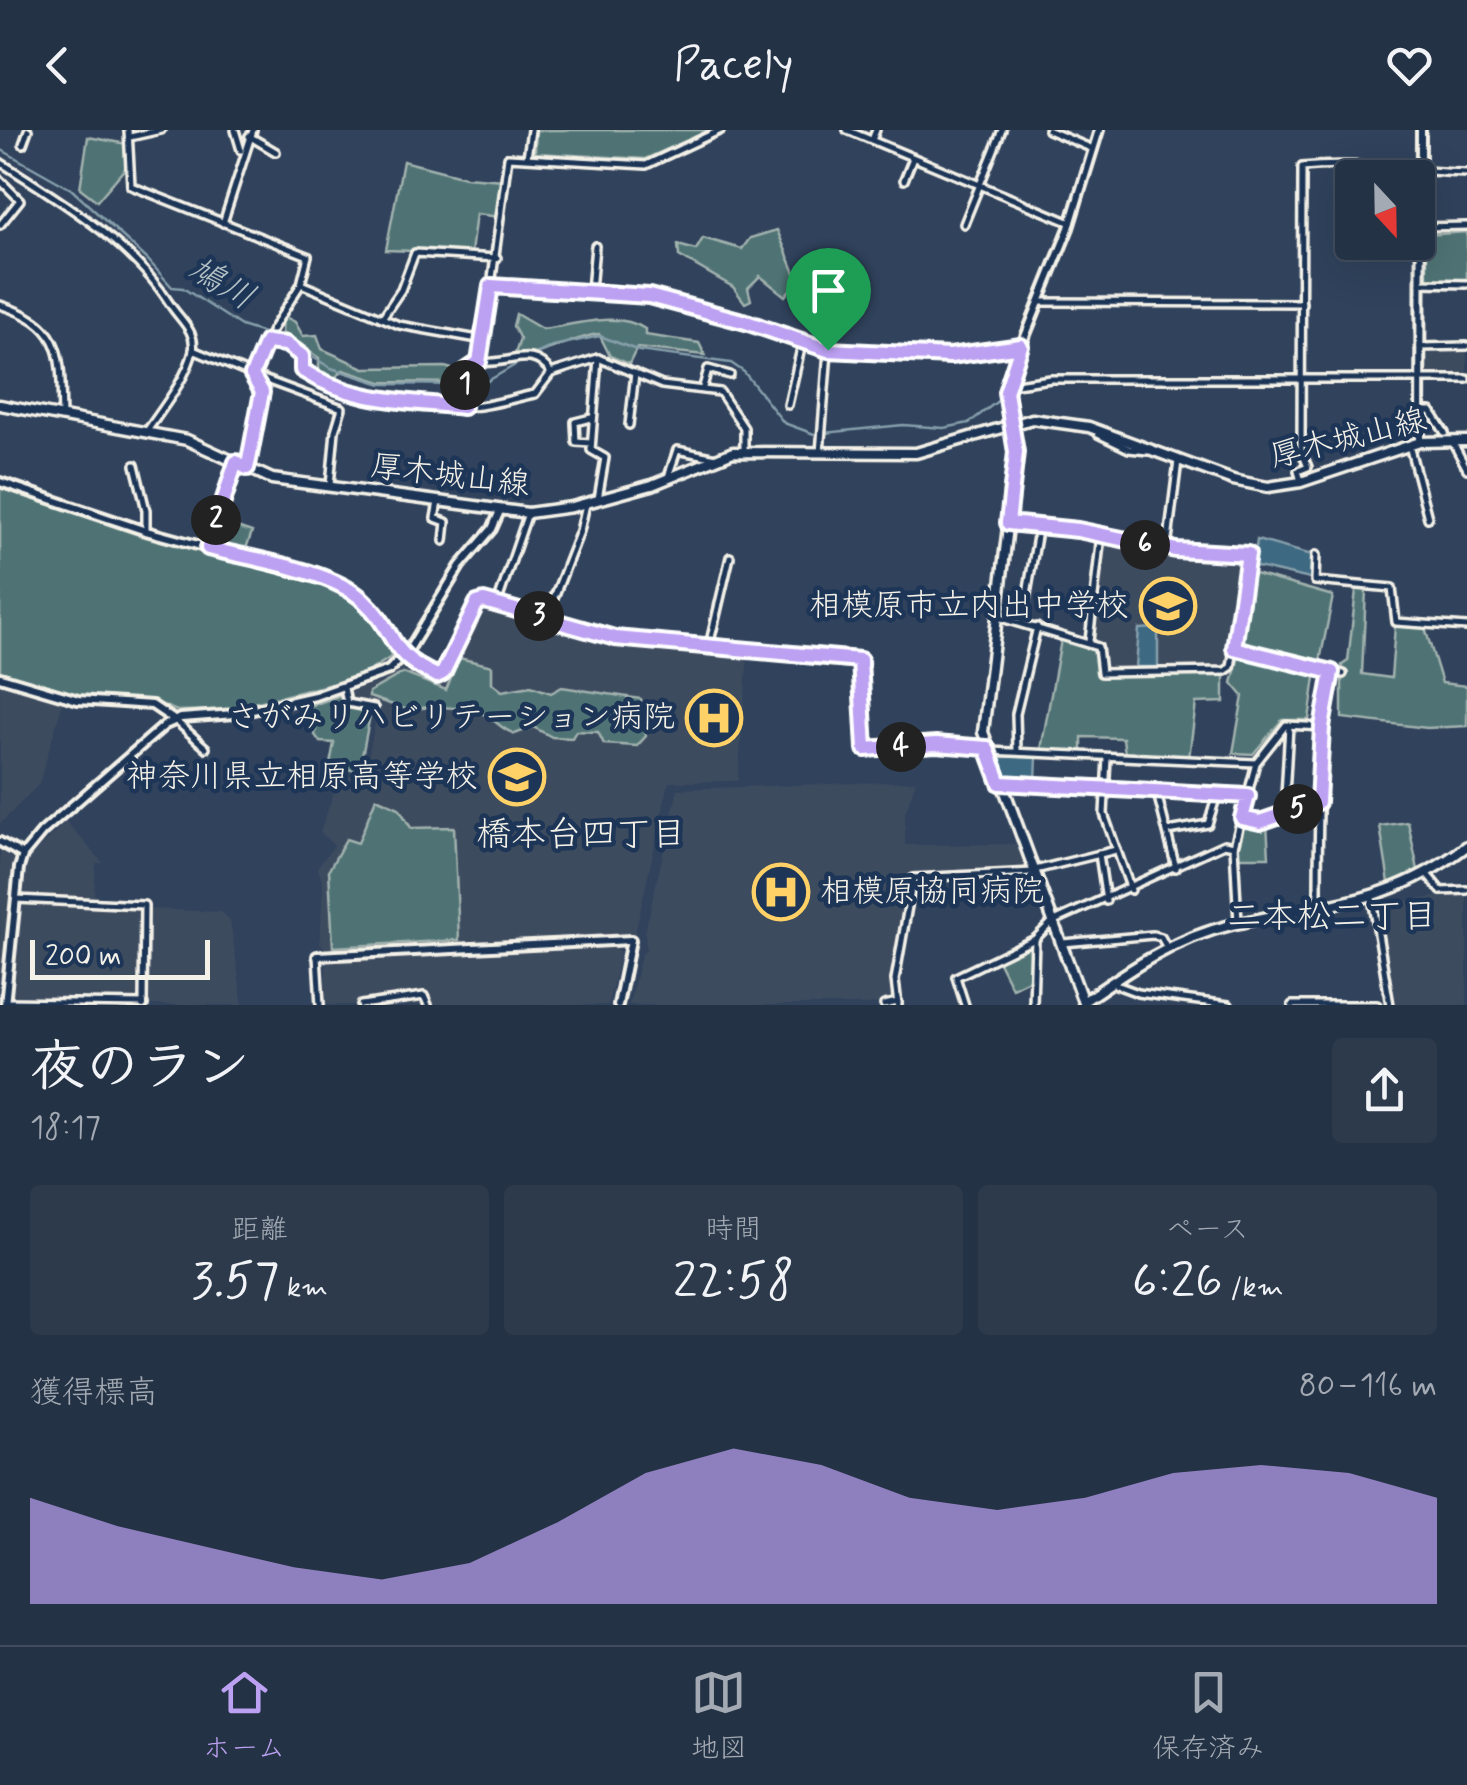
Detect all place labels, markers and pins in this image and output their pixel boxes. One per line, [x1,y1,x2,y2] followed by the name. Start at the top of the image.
[786,248,871,351] pin
[440,360,490,410] pin: 1
[191,495,241,545] pin: 2
[1120,520,1170,570] pin: 6
[1138,576,1198,636] school or university icon: 相模原市立内出中学校
[809,585,1129,627] place label: 相模原市立内出中学校
[514,591,564,641] pin: 3
[684,688,744,748] hospital icon: さがみリハビリテーション病院
[228,697,675,739] place label: さがみリハビリテーション病院
[876,722,926,772] pin: 4
[487,747,547,807] school or university icon: 神奈川県立相原高等学校
[126,756,478,798] place label: 神奈川県立相原高等学校
[1273,784,1323,834] pin: 5
[751,862,811,922] hospital icon: 相模原協同病院
[820,871,1044,913] place label: 相模原協同病院

